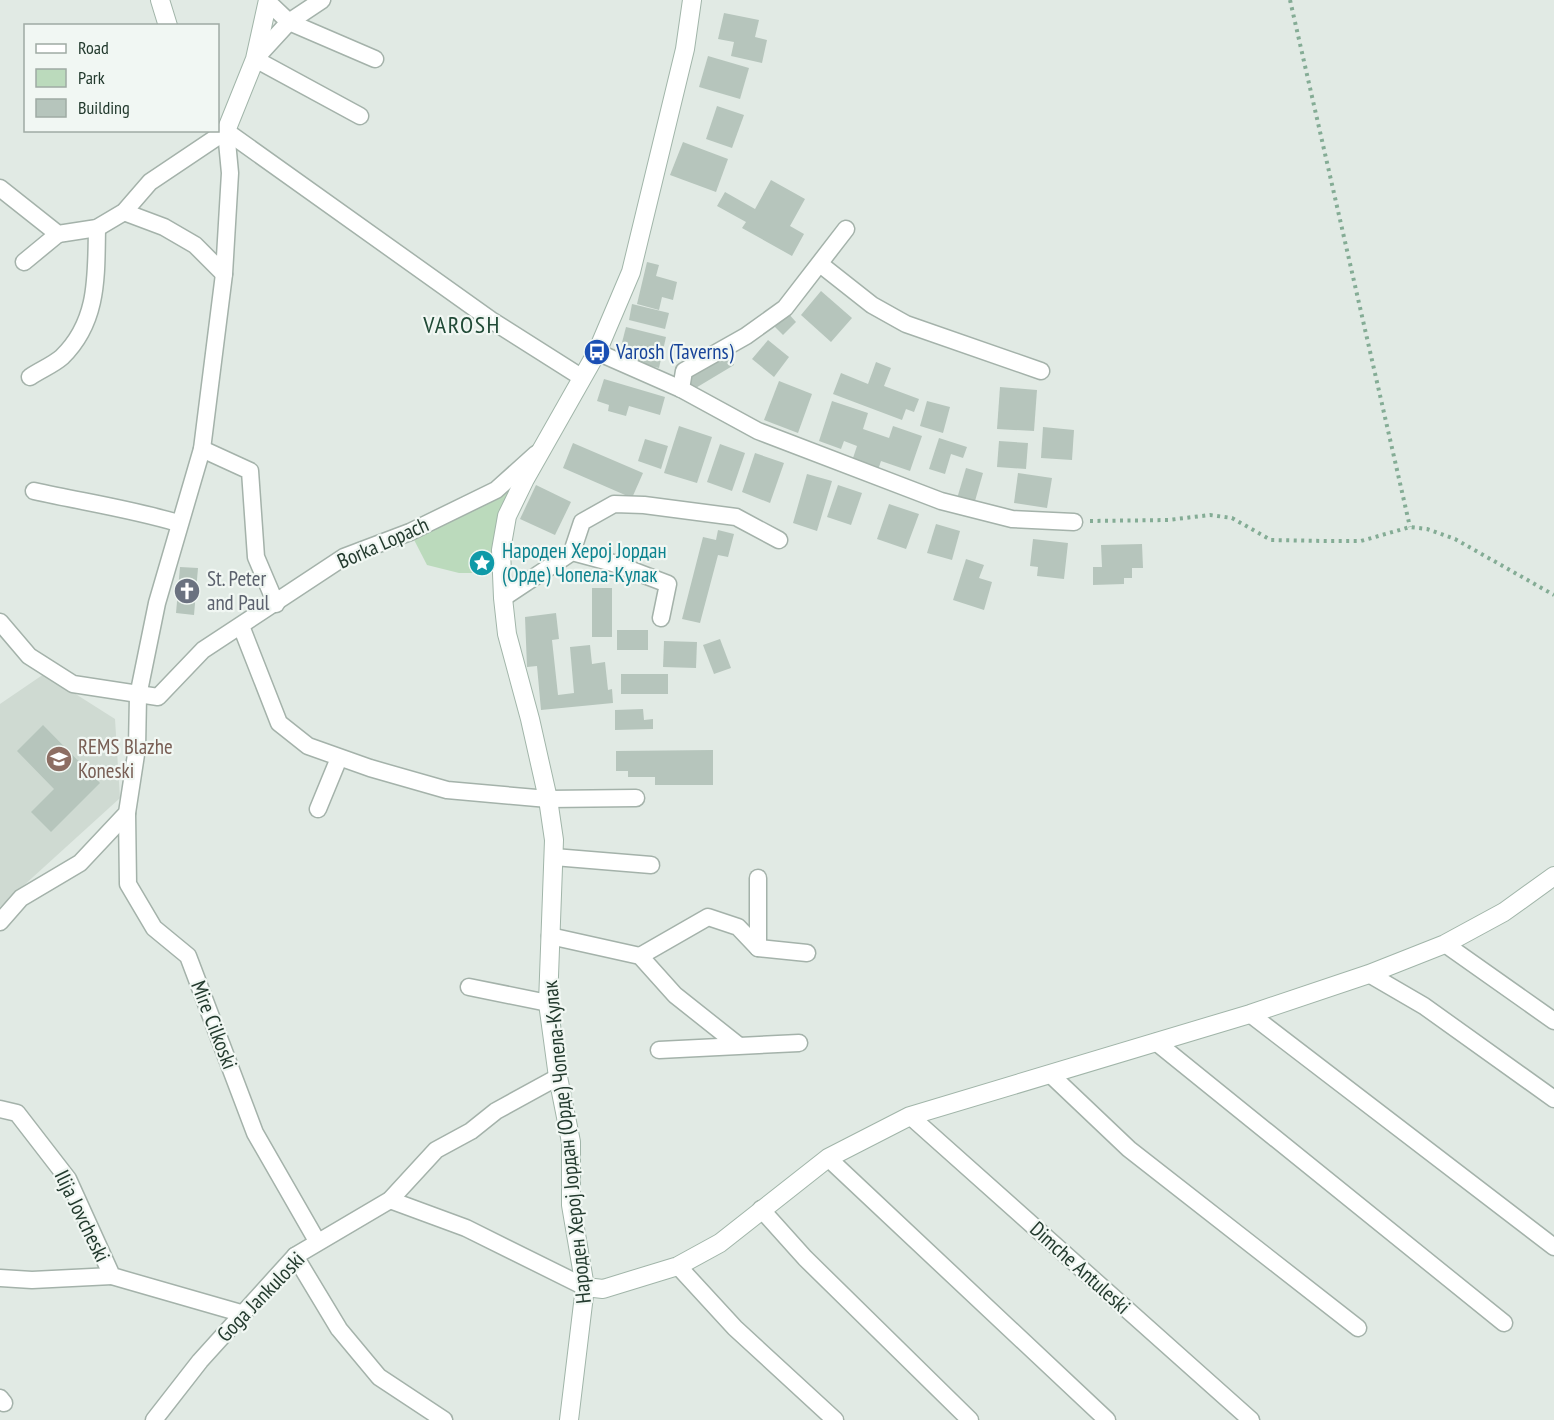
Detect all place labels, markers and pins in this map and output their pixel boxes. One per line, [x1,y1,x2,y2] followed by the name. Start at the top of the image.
[582,337,612,367] bus stop icon: Varosh (Taverns)
[615,338,734,365] place label: Varosh (Taverns)
[502,537,667,588] place label: Народен Херој Јордан (Орде) Чопела-Кулак
[467,548,497,578] place icon: Народен Херој Јордан (Орде) Чопела-Кулак
[207,565,270,616] place label: St. Peter and Paul
[172,576,202,606] church icon: St. Peter and Paul
[78,733,173,784] place label: REMS Blazhe Koneski
[44,744,74,774] school or university icon: REMS Blazhe Koneski

